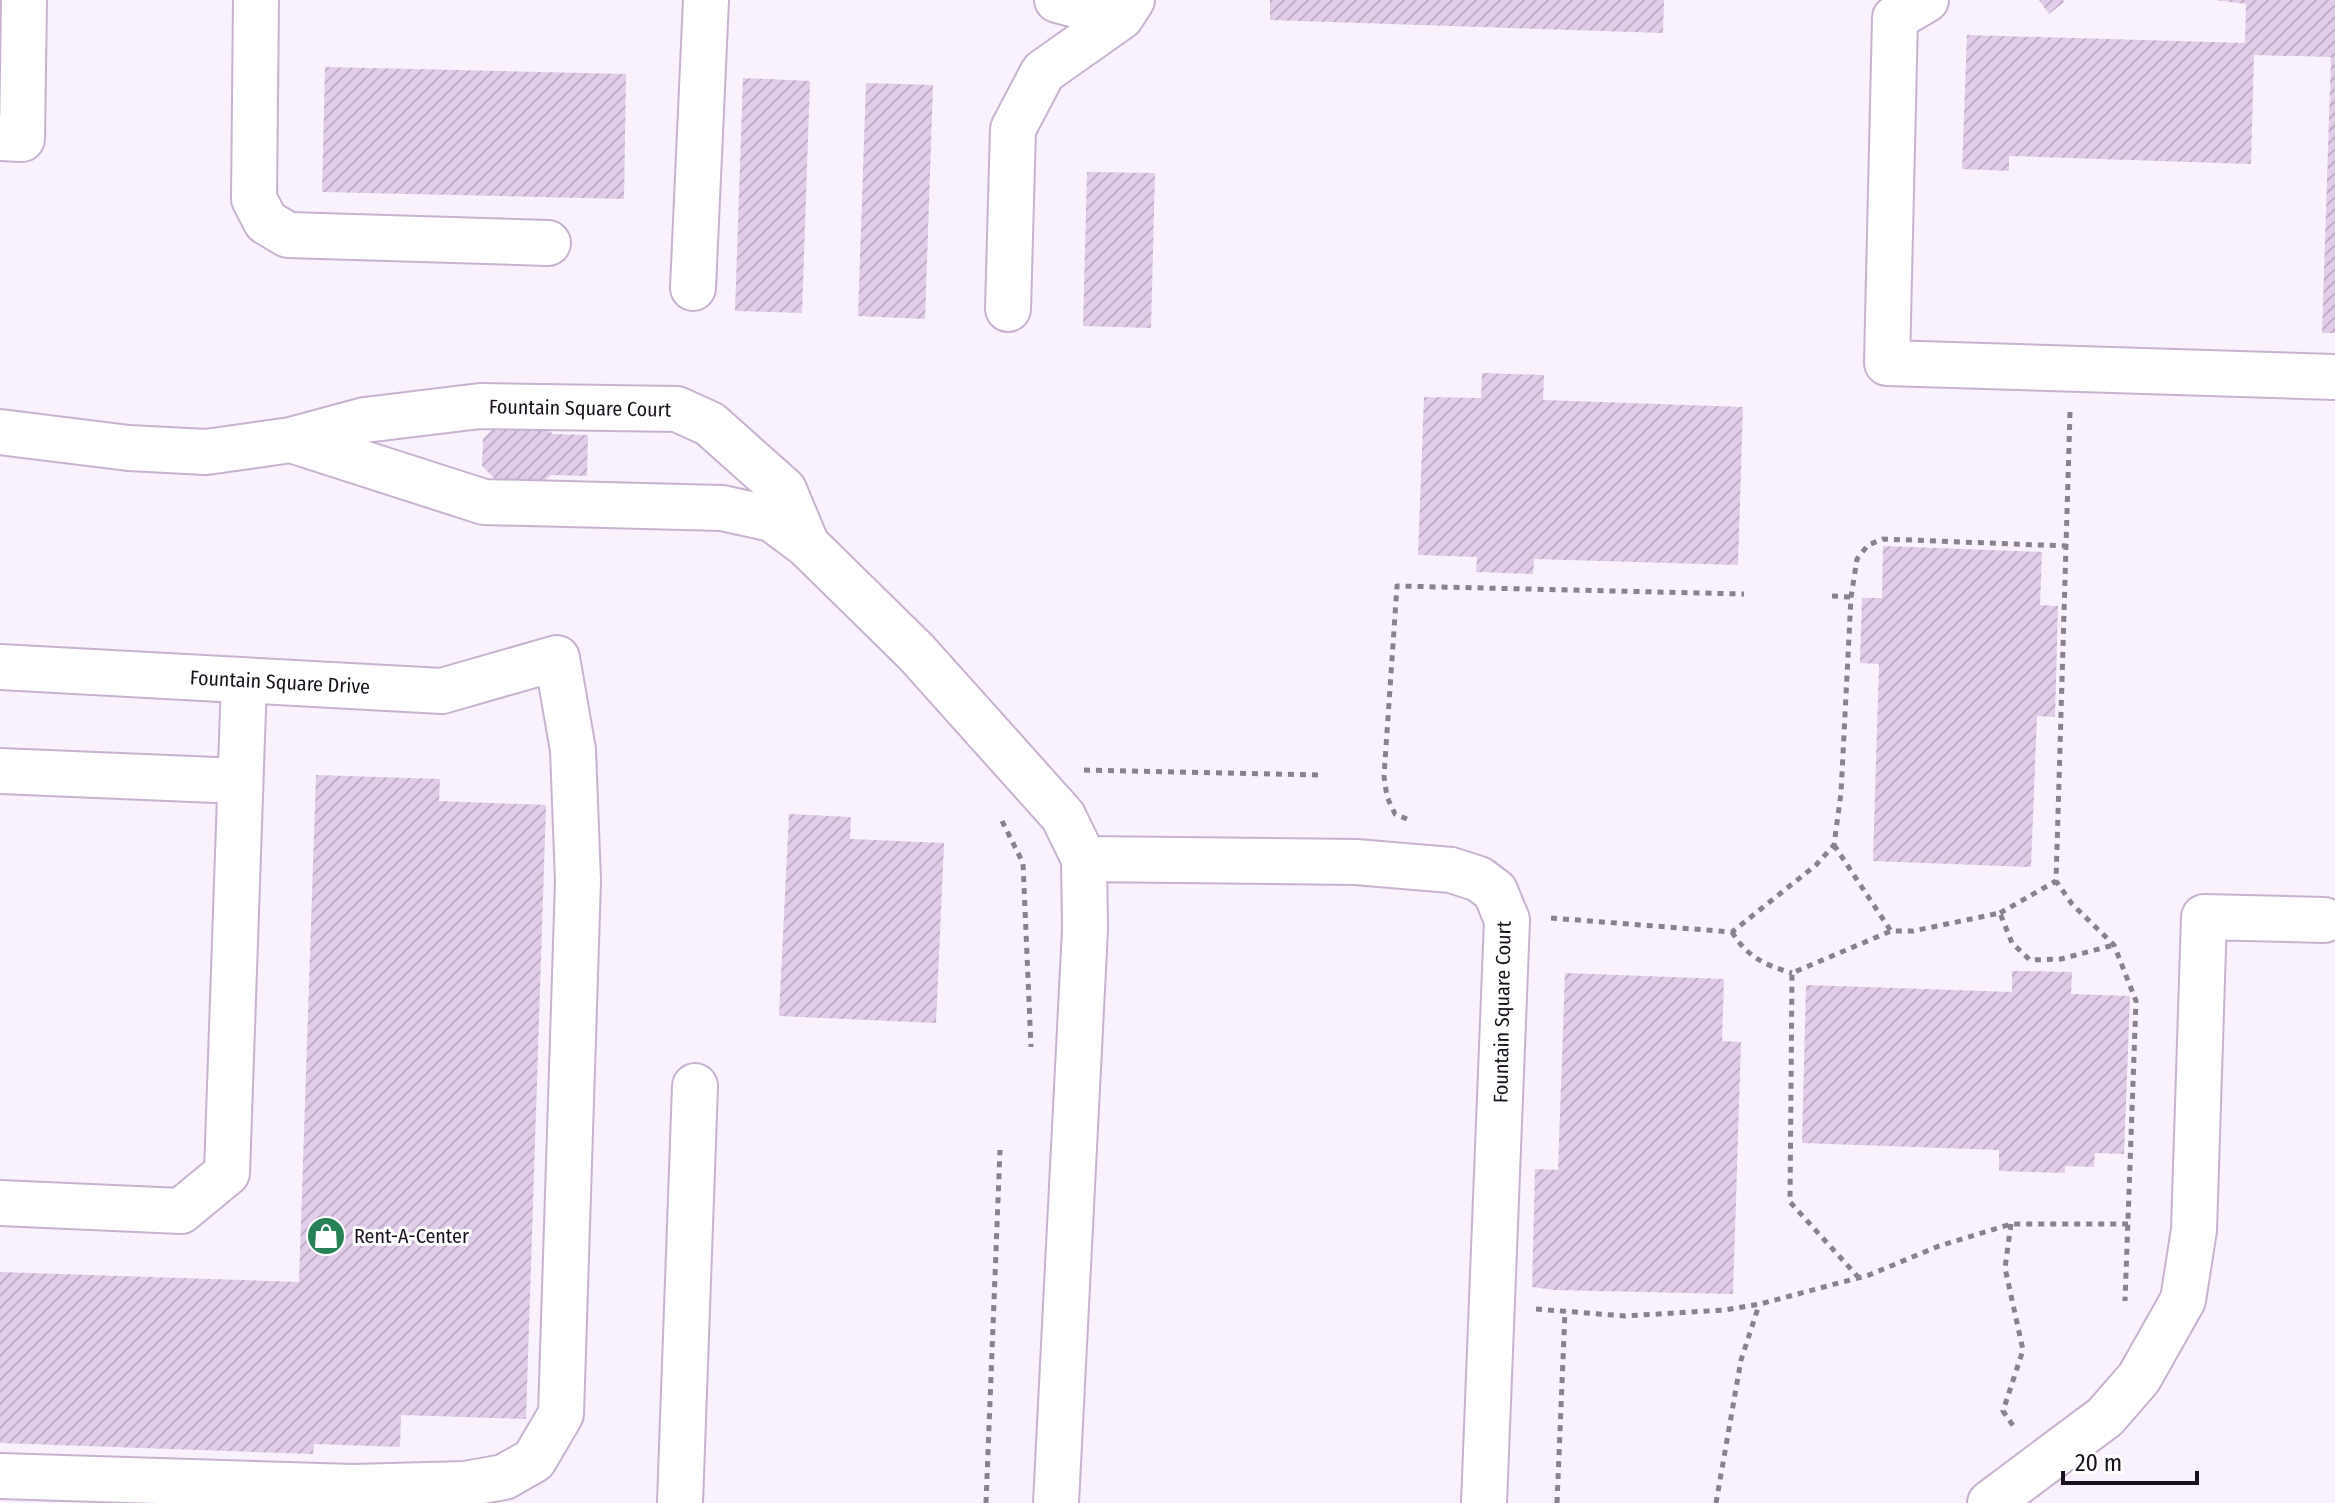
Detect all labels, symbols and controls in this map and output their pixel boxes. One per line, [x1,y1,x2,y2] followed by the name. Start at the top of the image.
[489,394,672,422] street label: Fountain Square Court
[189,665,371,699] street label: Fountain Square Drive
[1488,920,1516,1103] street label: Fountain Square Court
[305,1215,347,1257] shop icon: Rent-A-Center
[354,1224,469,1248] place label: Rent-A-Center
[2063,1435,2197,1485] scale bar
[2075,1449,2122,1477] text: 20 m

